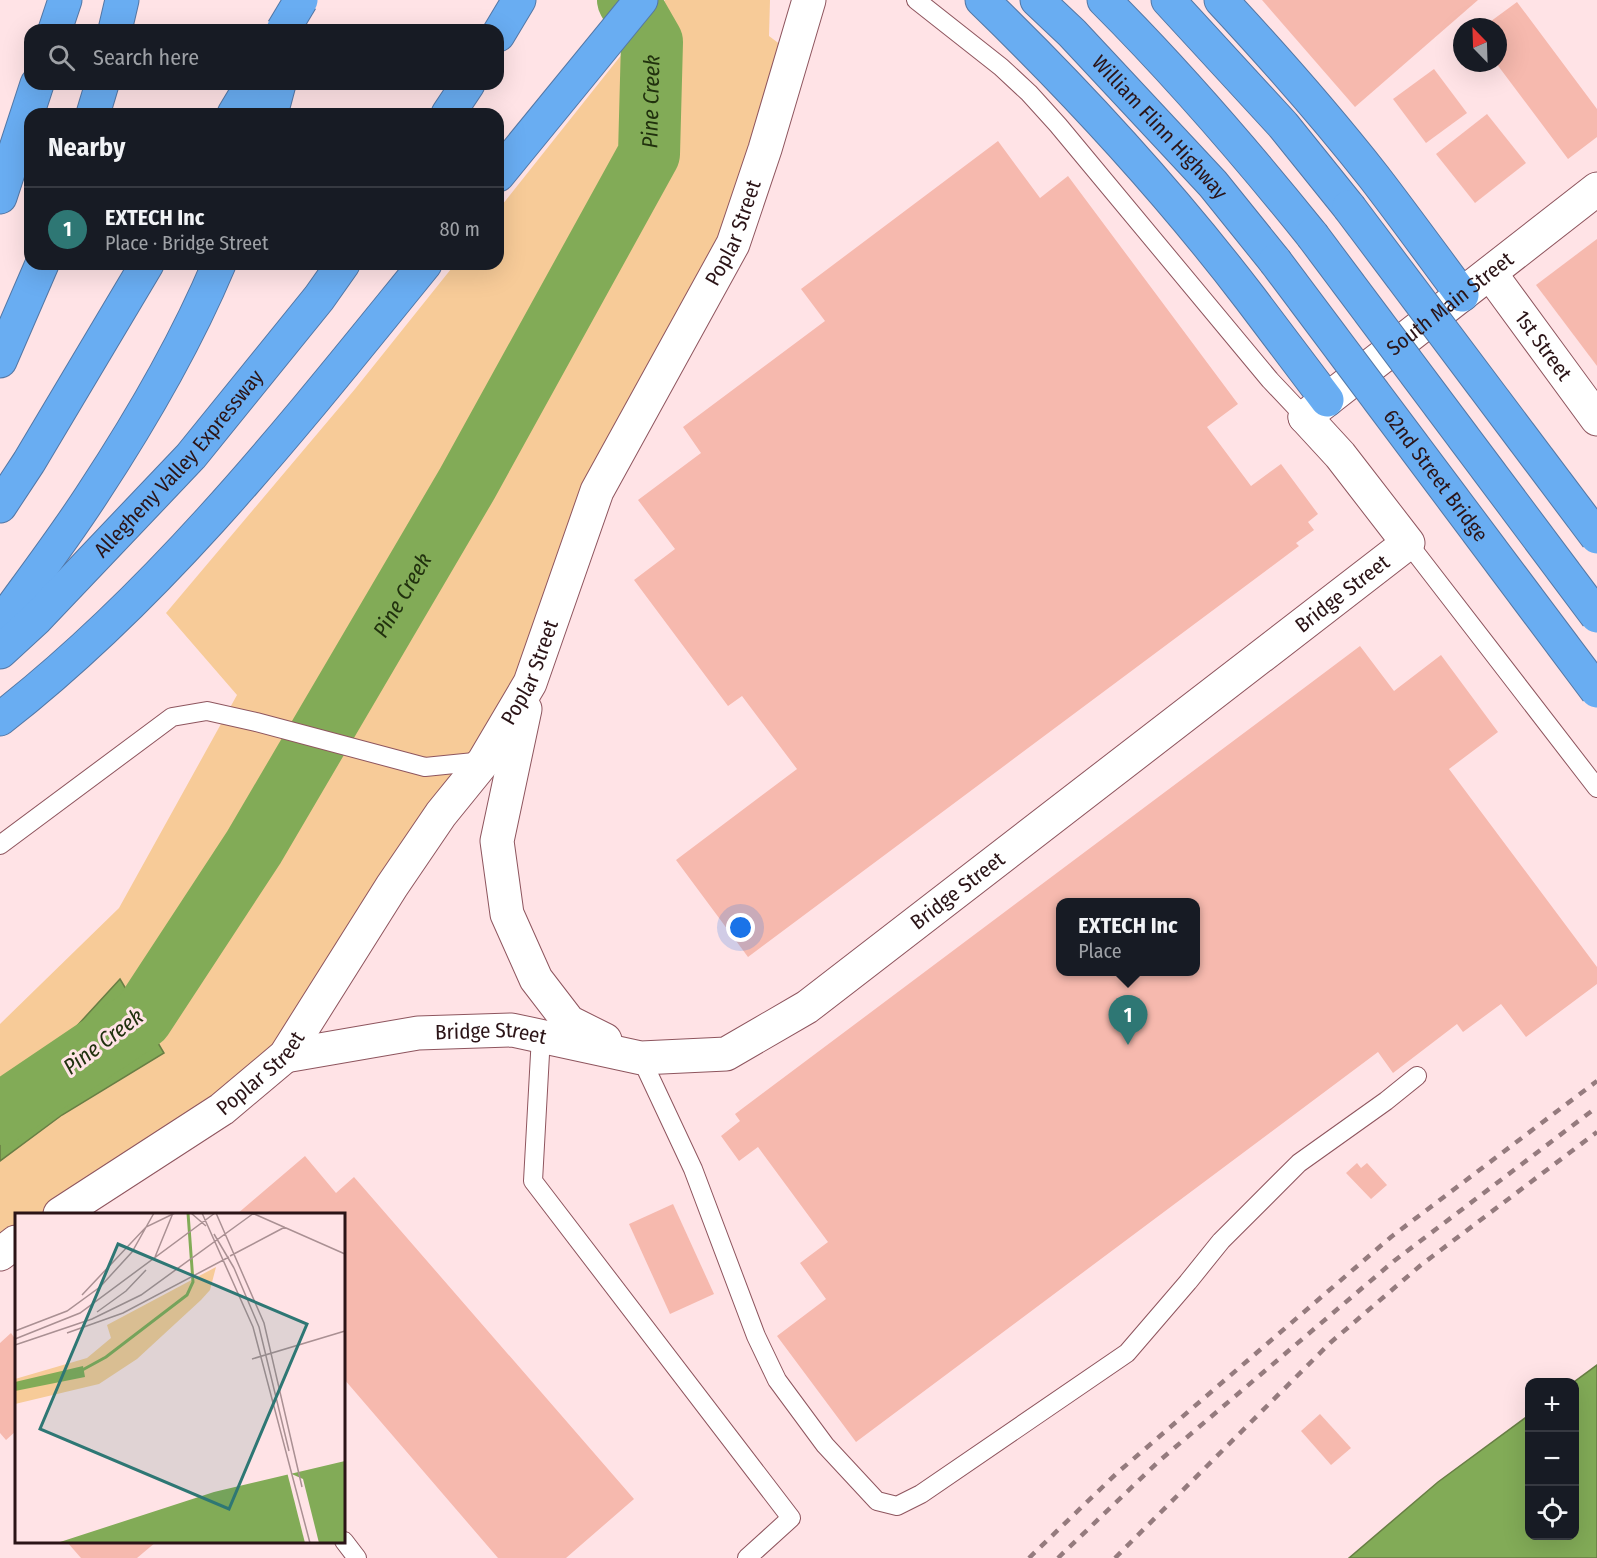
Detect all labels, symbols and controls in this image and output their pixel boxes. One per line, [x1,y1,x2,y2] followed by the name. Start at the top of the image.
[1453,18,1507,72] north arrow
[24,24,504,90] search box
[45,41,78,74] icon: search
[93,44,199,71] text: Search here
[1086,50,1234,205] street label: William Flinn Highway
[636,54,666,149] water label: Pine Creek
[48,132,125,163] text: Nearby
[700,177,767,290] street label: Poplar Street
[105,204,204,231] text: EXTECH Inc
[63,217,72,241] text: 1
[440,217,480,241] text: 80 m
[105,231,268,255] text: Place · Bridge Street
[1382,246,1519,361] street label: South Main Street
[1509,305,1578,386] street label: 1st Street
[89,364,269,563] street label: Allegheny Valley Expressway
[1378,404,1494,547] street label: 62nd Street Bridge
[367,548,438,642] water label: Pine Creek
[1290,549,1395,638] street label: Bridge Street
[495,616,564,729] street label: Poplar Street
[905,846,1010,935] street label: Bridge Street
[1056,898,1200,976] popup
[1078,912,1178,939] text: EXTECH Inc
[726,913,755,942] your location
[1078,939,1122,963] text: Place
[1108,996,1148,1045] pin: 1
[58,1003,149,1080] water label: Pine Creek
[435,1017,549,1050] street label: Bridge Street
[211,1026,310,1121] street label: Poplar Street
[15,1213,345,1543] inset map
[1525,1378,1579,1540] map controls
[1525,1378,1579,1432] button: +
[1525,1432,1579,1486] button: −
[1525,1486,1579,1540] button: locate

